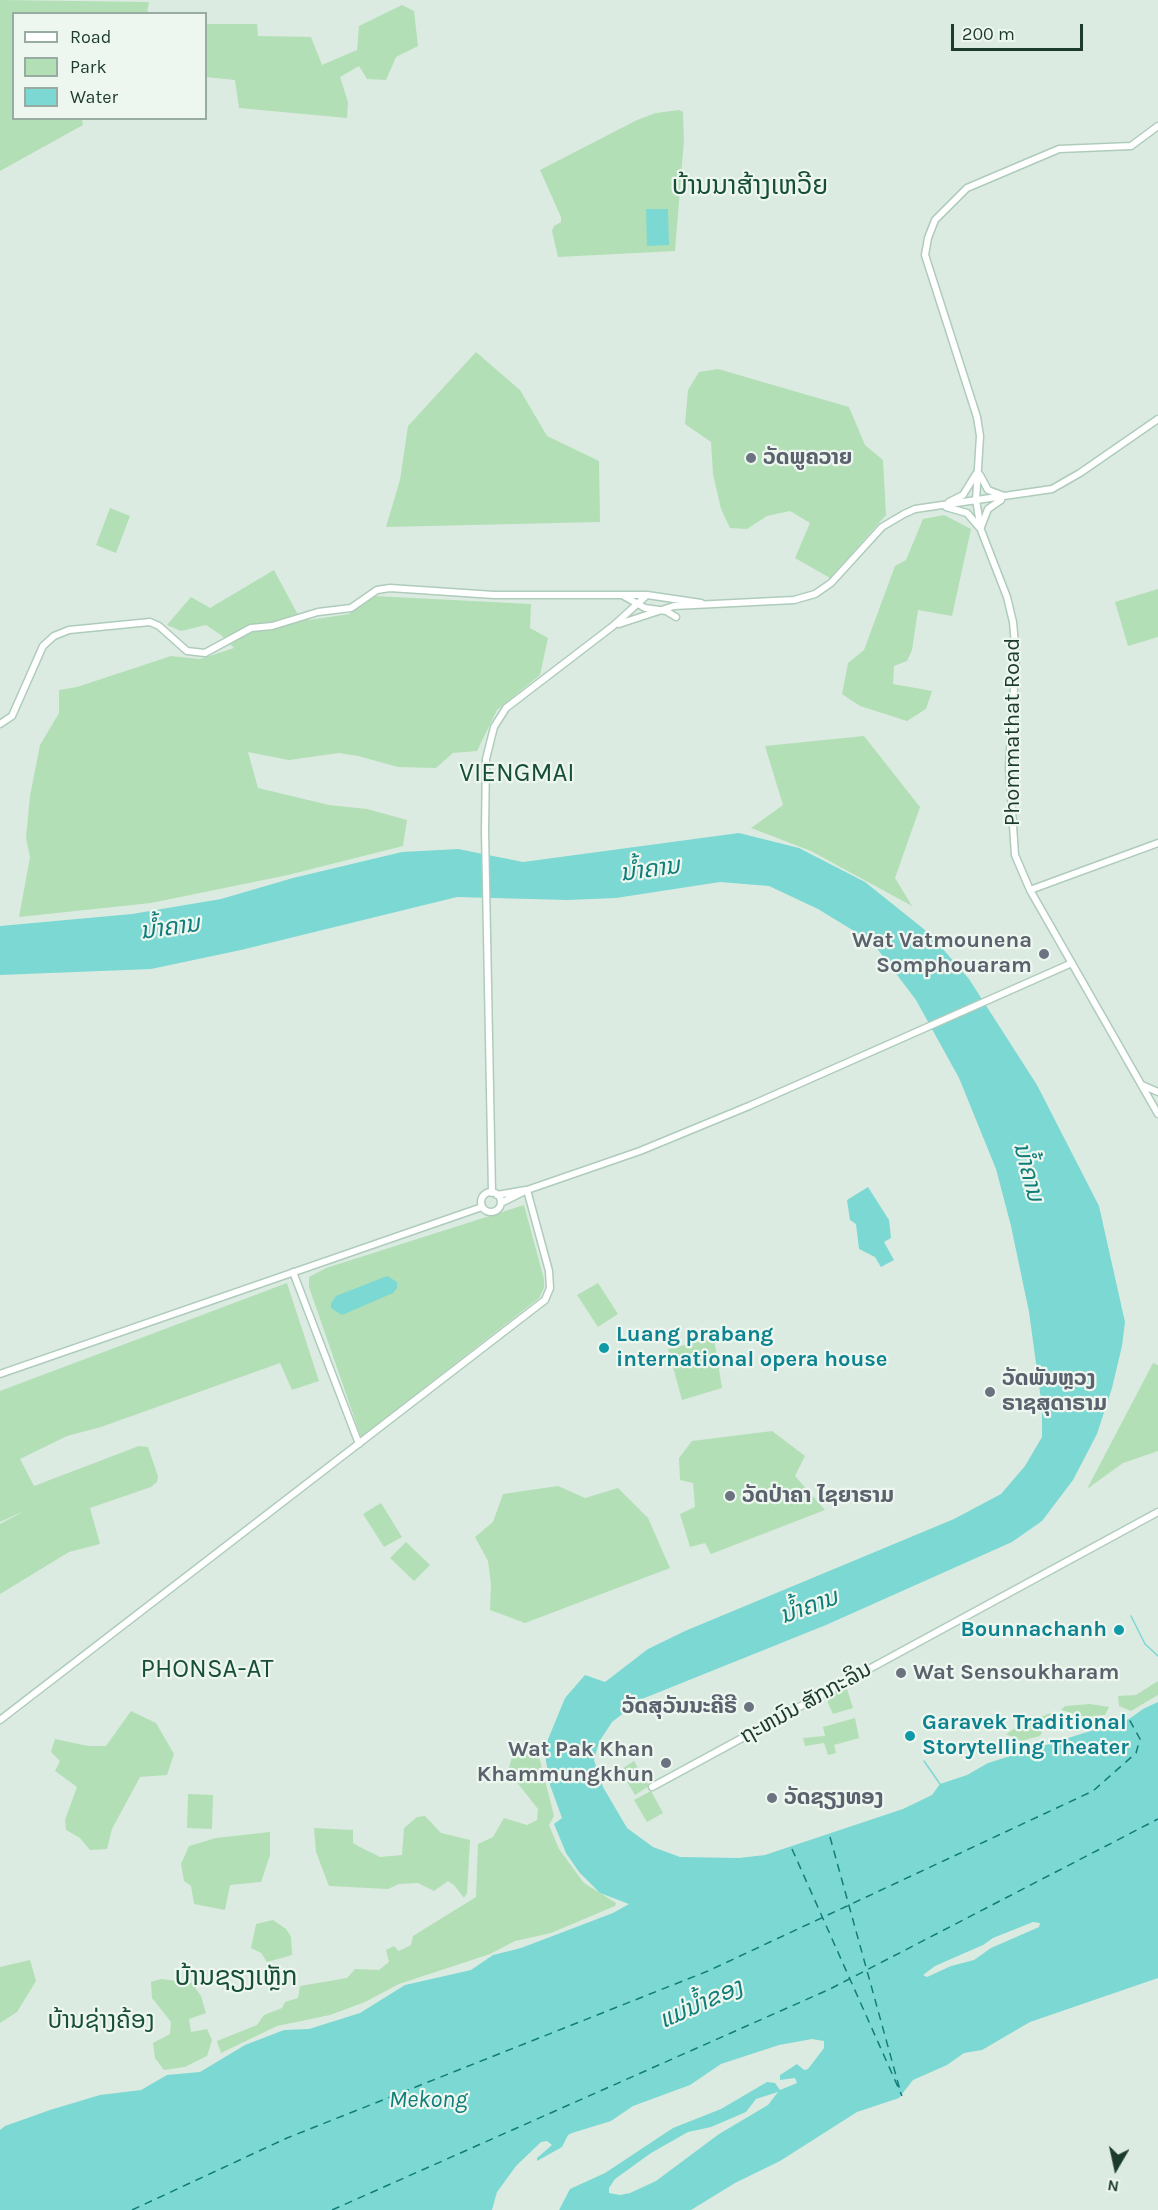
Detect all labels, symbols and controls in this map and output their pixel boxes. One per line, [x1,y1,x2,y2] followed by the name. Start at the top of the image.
[12,12,207,120] legend
[954,12,1086,50] scale bar
[962,23,1015,45] text: 200 m
[70,26,111,48] text: Road
[70,56,107,78] text: Park
[70,86,118,108] text: Water
[672,171,828,203] district label: ບ້ານນາສ້າງເຫວີຍ
[763,445,852,471] place label: ວັດພູຄວາຍ
[744,451,758,465] marker: ວັດພູຄວາຍ
[1000,638,1026,826] street label: Phommathat Road
[453,758,581,790] district label: VIENGMAI
[618,852,682,888] water label: ນ້ຳຄານ
[138,910,202,946] water label: ນ້ຳຄານ
[852,928,1032,980] place label: Wat Vatmounena Somphouaram
[1037,947,1051,961] marker: Wat Vatmounena Somphouaram
[1006,1139,1050,1205] water label: ນ້ຳຄານ
[616,1322,887,1374] place label: Luang prabang international opera house
[597,1341,611,1355] marker: Luang prabang international opera house
[1002,1366,1107,1418] place label: ວັດພັນຫຼວງ ຣາຊສຸດາຣາມ
[983,1385,997,1399] marker: ວັດພັນຫຼວງ ຣາຊສຸດາຣາມ
[742,1483,894,1509] place label: ວັດປ່າຄາ ໄຊຍາຣາມ
[723,1489,737,1503] marker: ວັດປ່າຄາ ໄຊຍາຣາມ
[776,1583,842,1631] water label: ນ້ຳຄານ
[961,1617,1107,1643] place label: Bounnachanh
[1112,1623,1126,1637] marker: Bounnachanh
[134,1654,280,1686] district label: PHONSA-AT
[736,1656,876,1750] street label: ຖະຫນົນ ສັກກະລິນ
[913,1660,1119,1686] place label: Wat Sensoukharam
[894,1666,908,1680] marker: Wat Sensoukharam
[622,1694,737,1720] place label: ວັດສຸວັນນະຄີຣີ
[742,1700,756,1714] marker: ວັດສຸວັນນະຄີຣີ
[922,1710,1129,1762] place label: Garavek Traditional Storytelling Theater
[903,1729,917,1743] marker: Garavek Traditional Storytelling Theater
[477,1737,654,1789] place label: Wat Pak Khan Khammungkhun
[659,1756,673,1770] marker: Wat Pak Khan Khammungkhun
[784,1785,883,1811] place label: ວັດຊຽງທອງ
[765,1791,779,1805] marker: ວັດຊຽງທອງ
[174,1962,298,1994] district label: ບ້ານຊຽງເຫຼັກ
[655,1973,747,2035] water label: ແມ່ນ້ຳຂອງ
[47,2007,155,2035] district label: ບ້ານຊ່າງຄ້ອງ
[389,2086,467,2114] water label: Mekong
[1086,2138,1146,2198] north arrow
[1106,2176,1120,2197] text: N

